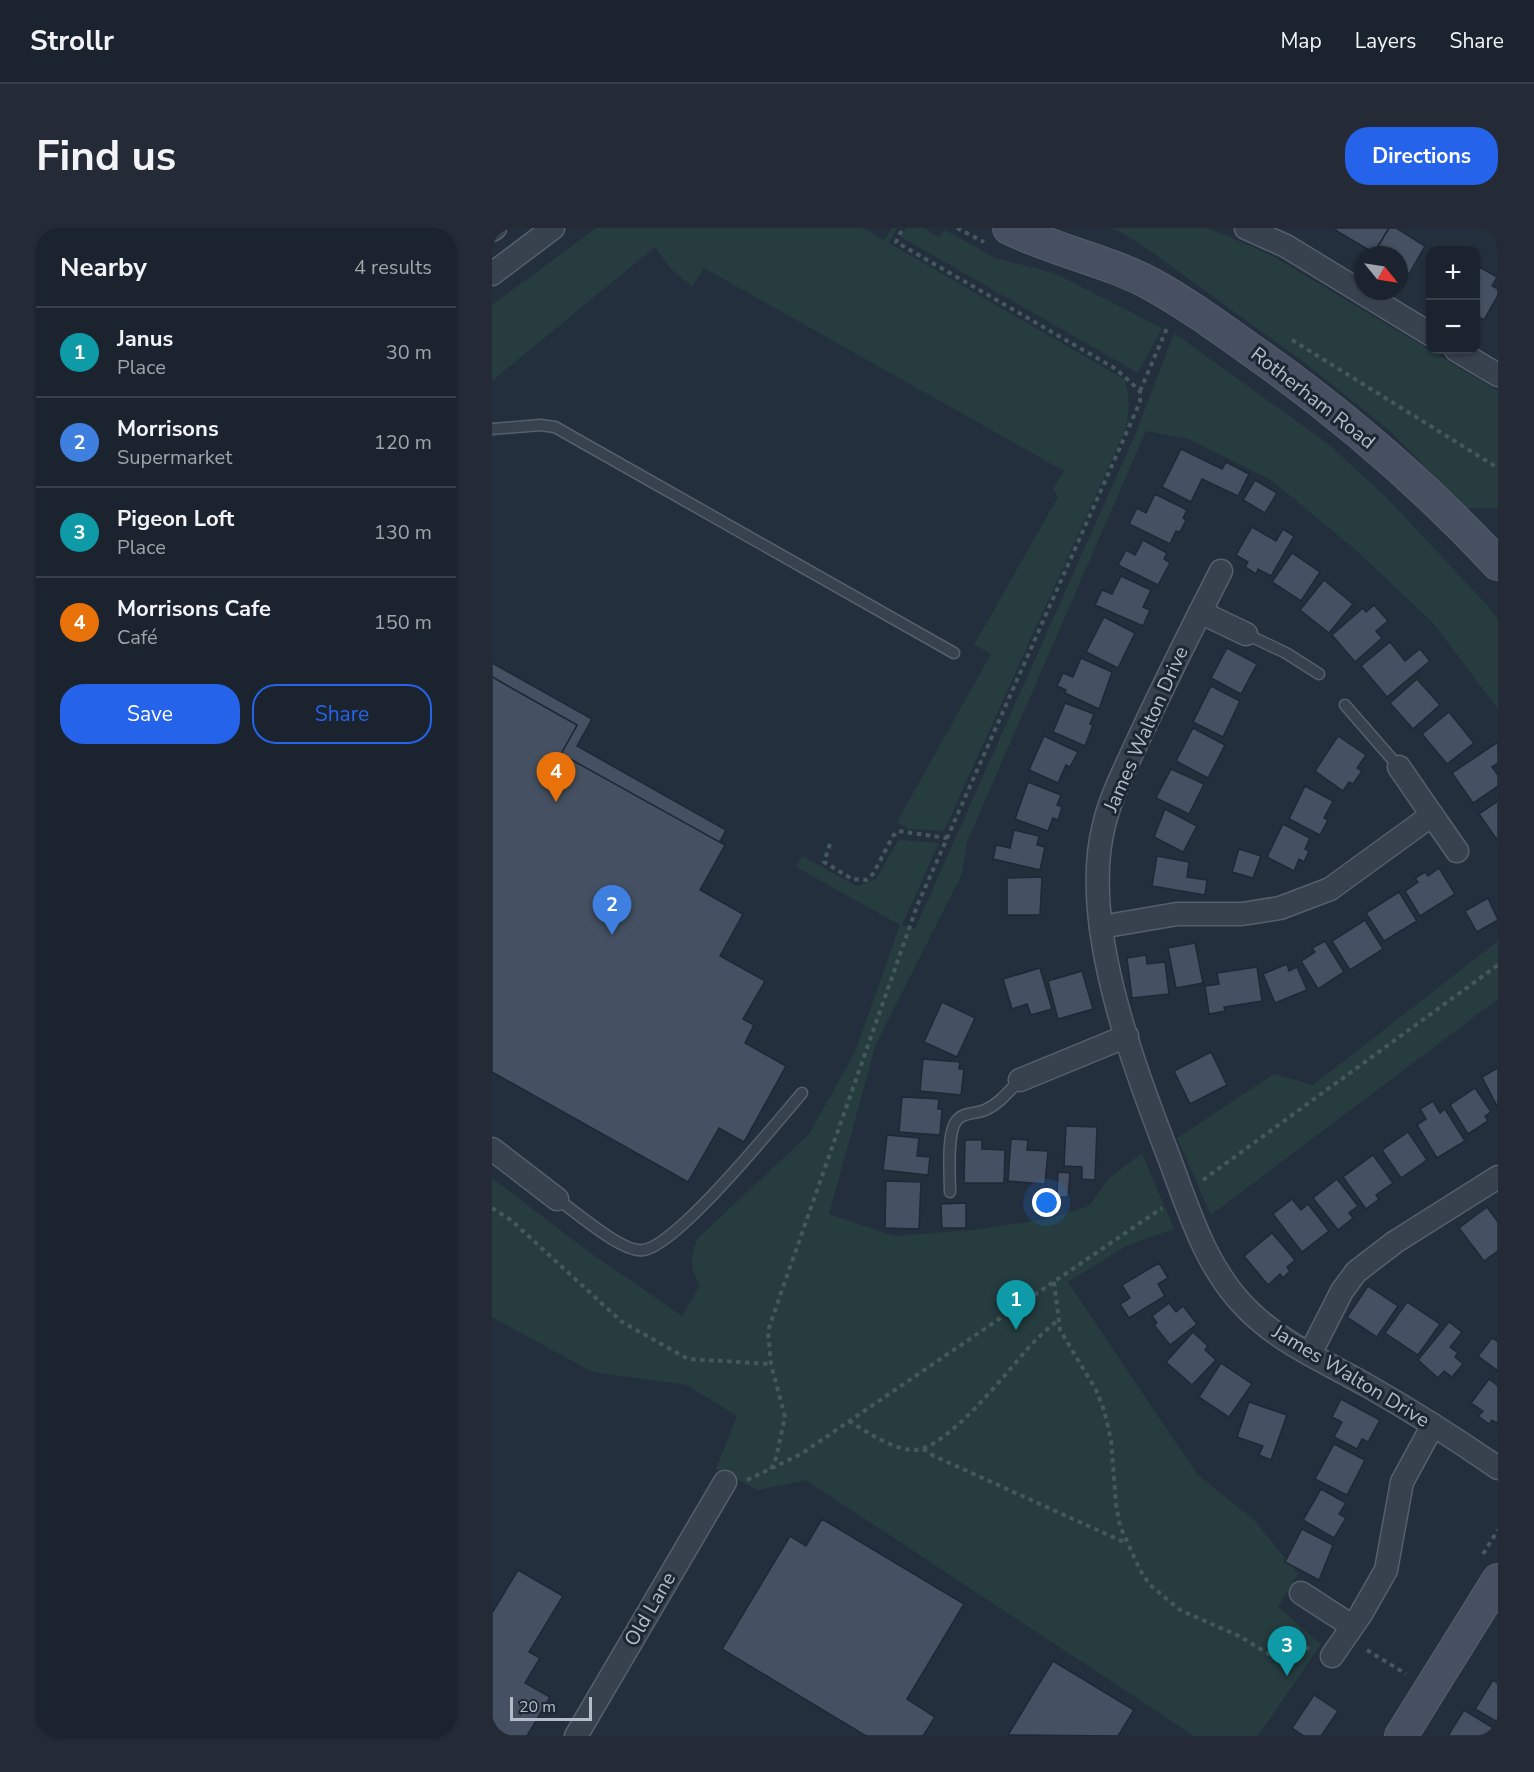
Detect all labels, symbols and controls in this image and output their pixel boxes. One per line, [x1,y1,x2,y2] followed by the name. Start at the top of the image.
[30,22,114,60] text: Strollr
[1280,27,1322,55] text: Map
[1355,27,1416,55] text: Layers
[1449,27,1504,55] text: Share
[1345,127,1498,185] button: Directions
[36,128,176,185] text: Find us
[1354,246,1408,300] north arrow
[1426,246,1480,354] map controls
[1426,246,1480,300] button: +
[60,250,147,285] text: Nearby
[354,254,432,281] text: 4 results
[1426,300,1480,354] button: −
[117,324,173,354] text: Janus
[74,339,86,366] text: 1
[386,339,432,366] text: 30 m
[1245,341,1381,455] street label: Rotherham Road
[117,354,166,381] text: Place
[117,414,219,444] text: Morrisons
[74,429,86,456] text: 2
[374,429,432,456] text: 120 m
[117,444,232,471] text: Supermarket
[117,504,234,534] text: Pigeon Loft
[74,519,86,546] text: 3
[374,519,432,546] text: 130 m
[117,534,166,561] text: Place
[117,594,271,624] text: Morrisons Cafe
[74,609,86,636] text: 4
[374,609,432,636] text: 150 m
[117,624,158,651] text: Café
[1097,642,1195,817] street label: James Walton Drive
[60,684,240,744] button: Save
[252,684,432,744] button: Share
[536,752,576,802] pin: 4
[592,886,632,935] pin: 2
[1032,1188,1061,1217] your location
[996,1280,1036,1330] pin: 1
[1267,1318,1435,1434] street label: James Walton Drive
[618,1567,682,1651] street label: Old Lane
[1268,1626,1306,1676] pin: 3
[510,1694,592,1722] scale bar
[519,1696,556,1718] text: 20 m

